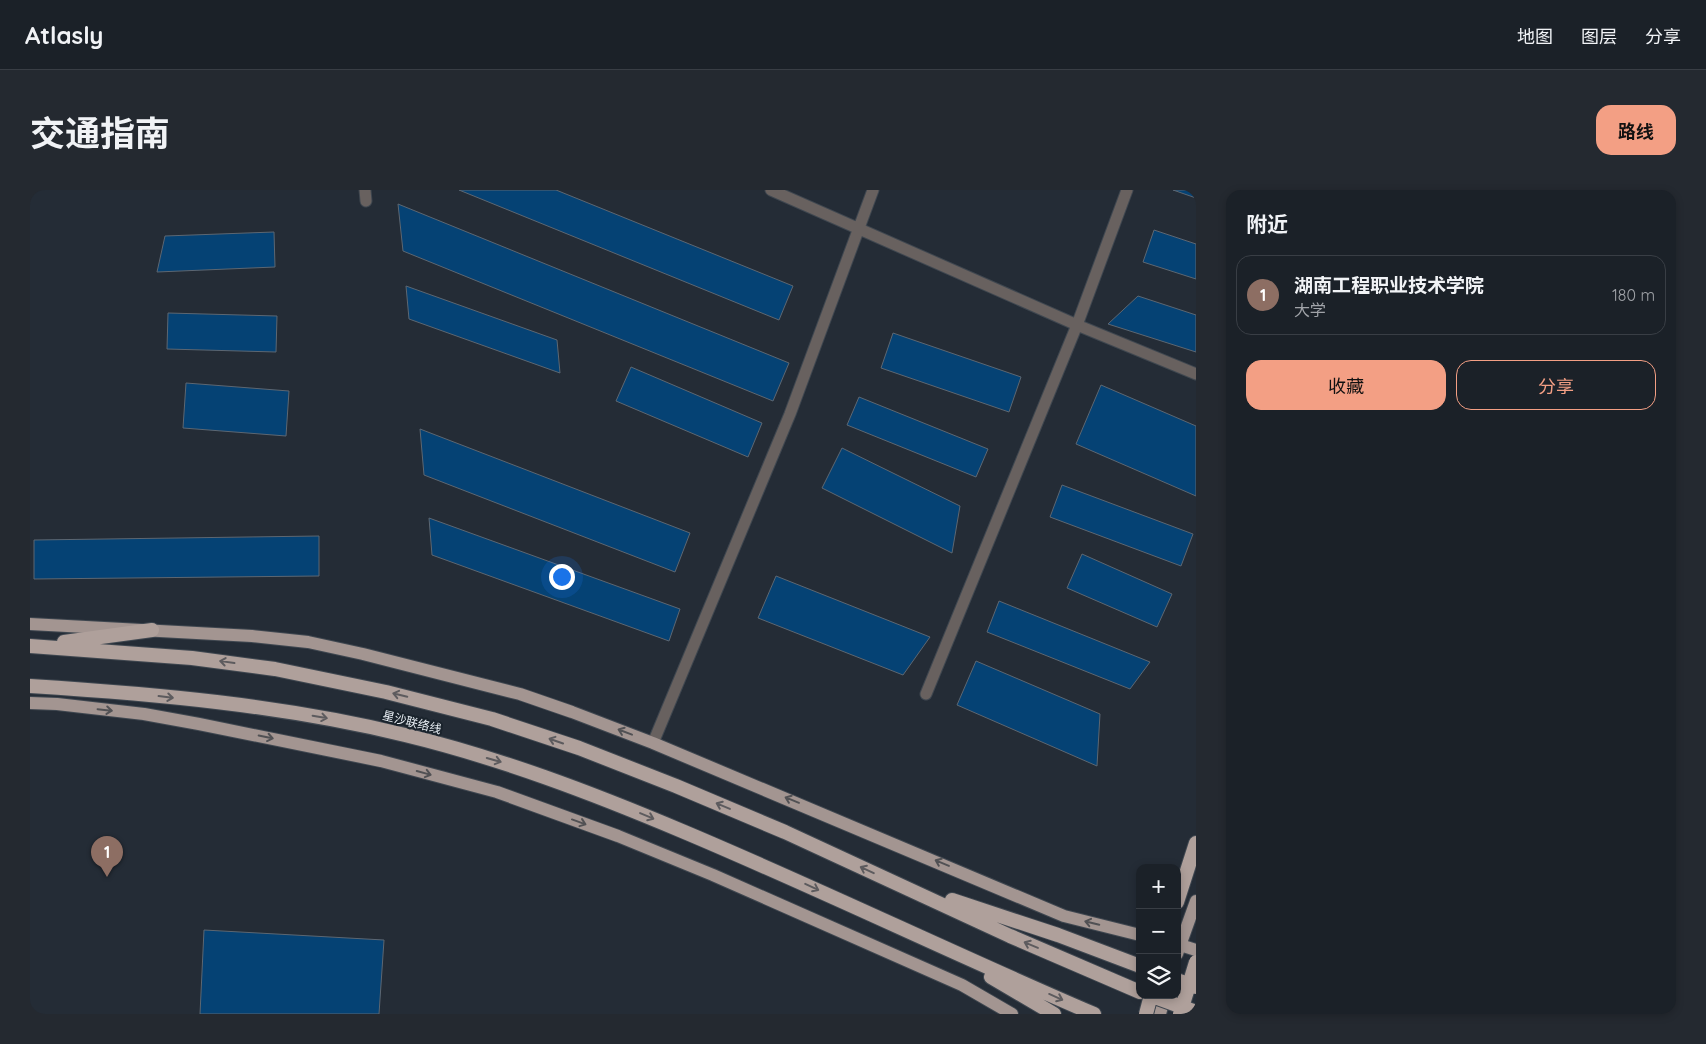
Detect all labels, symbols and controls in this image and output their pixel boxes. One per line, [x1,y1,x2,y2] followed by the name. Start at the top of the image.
[25,20,103,50] text: Atlasly
[1517,25,1553,48] text: 地图
[1581,25,1617,48] text: 图层
[1645,25,1681,48] text: 分享
[1596,105,1676,155] button: 路线
[30,111,170,155] text: 交通指南
[1246,211,1288,237] text: 附近
[1294,273,1484,297] text: 湖南工程职业技术学院
[1260,285,1266,305] text: 1
[1612,285,1655,305] text: 180 m
[1294,300,1326,320] text: 大学
[1246,360,1446,410] button: 收藏
[1456,360,1656,410] button: 分享
[549,564,575,590] your location
[219,657,235,667] one-way arrow
[392,690,408,699] one-way arrow
[157,692,173,702] one-way arrow
[97,705,113,715] one-way arrow
[381,707,443,737] street label: 星沙联络线
[311,713,327,723] one-way arrow
[618,727,633,736] one-way arrow
[257,733,273,742] one-way arrow
[548,735,564,745] one-way arrow
[486,756,502,766] one-way arrow
[416,768,432,778] one-way arrow
[785,795,800,805] one-way arrow
[716,801,732,810] one-way arrow
[639,812,654,822] one-way arrow
[570,818,586,827] one-way arrow
[91,836,123,877] pin: 1
[934,858,949,867] one-way arrow
[860,864,875,874] one-way arrow
[1136,864,1181,999] map controls
[1136,864,1181,909] button: +
[804,883,819,893] one-way arrow
[1136,909,1181,954] button: −
[1085,918,1101,927] one-way arrow
[1024,939,1039,949] one-way arrow
[1136,954,1181,999] button: layers
[1048,993,1063,1003] one-way arrow

